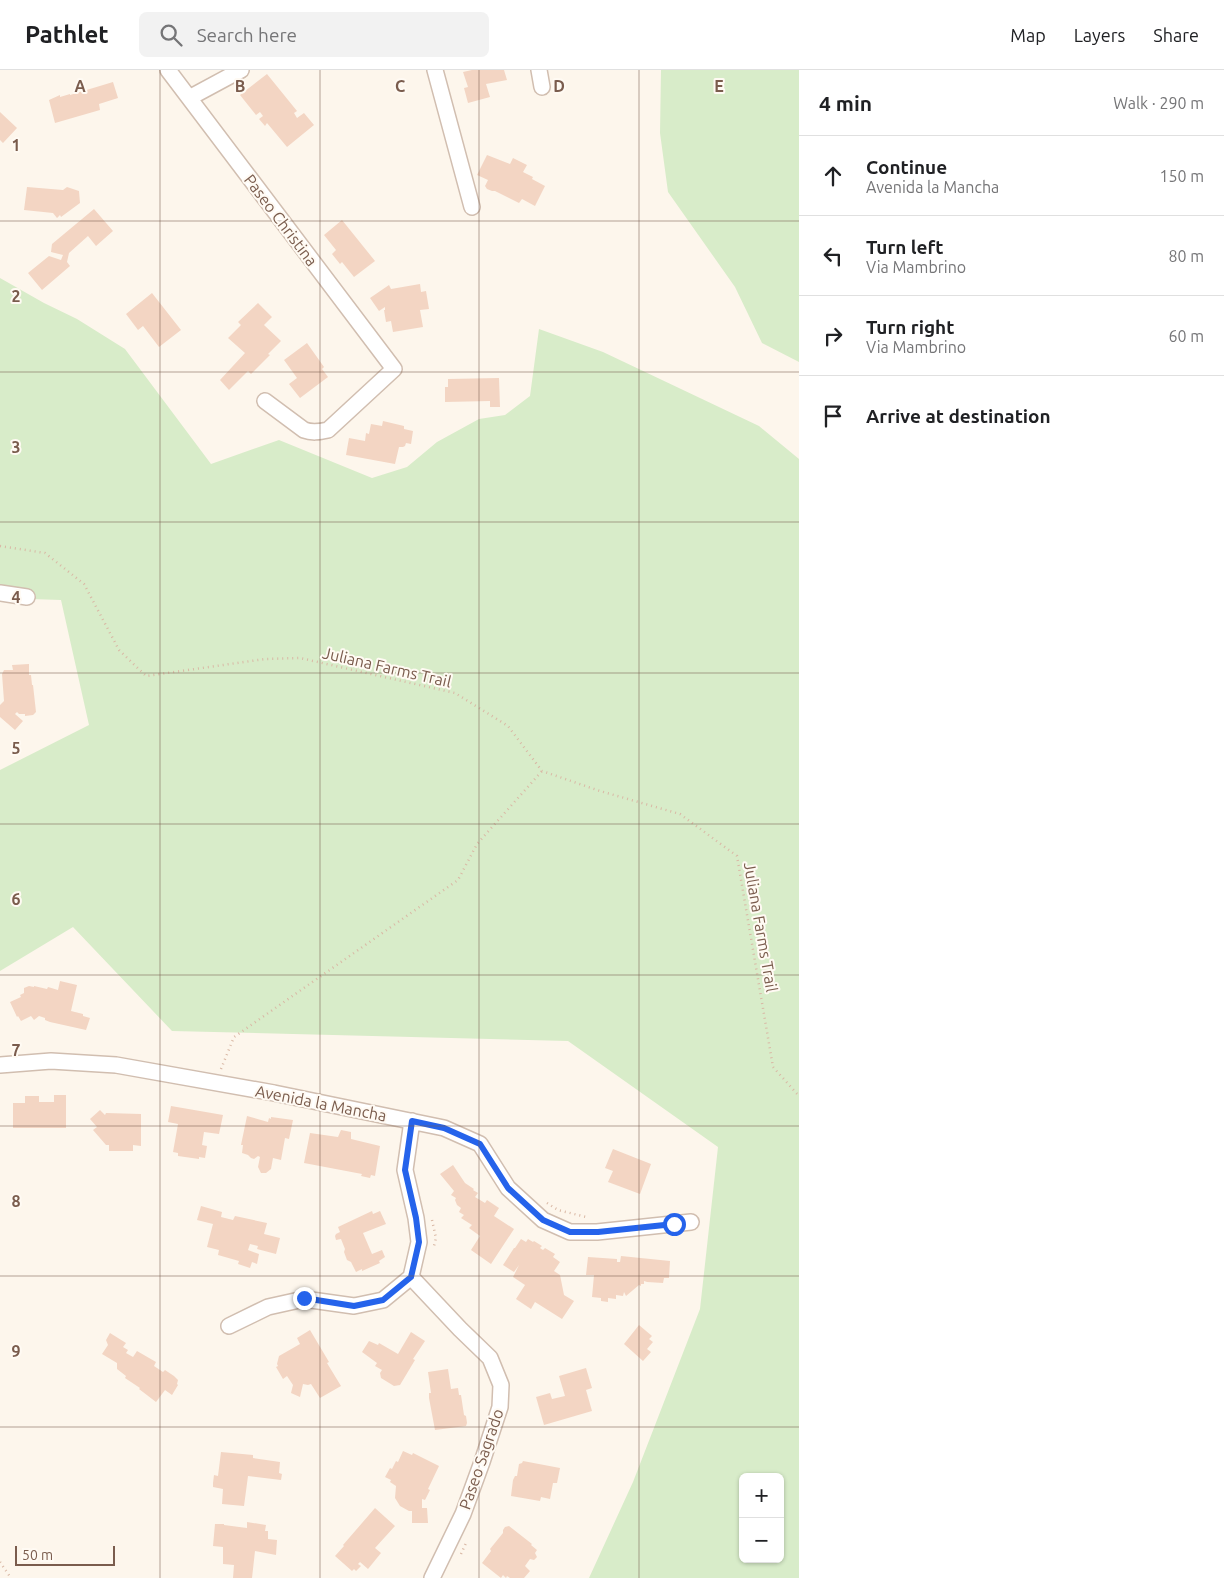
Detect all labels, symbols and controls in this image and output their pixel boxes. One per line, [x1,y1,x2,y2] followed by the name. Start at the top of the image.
[139,12,489,57] search box
[25,21,109,48] text: Pathlet
[157,21,185,49] icon: search
[197,24,297,46] text: Search here
[1010,25,1046,45] text: Map
[1074,25,1125,45] text: Layers
[1153,25,1199,45] text: Share
[74,77,86,95] text: A
[235,77,245,95] text: B
[395,77,405,95] text: C
[553,77,565,95] text: D
[714,77,724,95] text: E
[819,91,872,115] text: 4 min
[1113,94,1204,112] text: Walk · 290 m
[11,136,21,154] text: 1
[866,156,947,178] text: Continue
[819,162,847,190] icon: ahead
[1159,167,1204,185] text: 150 m
[241,171,321,269] street label: Paseo Christina
[866,178,999,196] text: Avenida la Mancha
[866,236,944,258] text: Turn left
[819,242,847,270] icon: left
[1168,247,1204,265] text: 80 m
[866,258,966,276] text: Via Mambrino
[11,287,21,305] text: 2
[866,316,954,338] text: Turn right
[819,322,847,350] icon: right
[1168,327,1204,345] text: 60 m
[866,338,966,356] text: Via Mambrino
[819,402,847,430] icon: arrive
[866,405,1051,427] text: Arrive at destination
[11,438,21,456] text: 3
[11,588,21,606] text: 4
[321,643,453,691] street label: Juliana Farms Trail
[11,739,21,757] text: 5
[741,861,781,993] street label: Juliana Farms Trail
[11,890,21,908] text: 6
[11,1041,21,1059] text: 7
[254,1081,388,1125] street label: Avenida la Mancha
[11,1192,21,1210] text: 8
[663,1213,686,1236] route start
[293,1287,316,1310] route end
[11,1342,21,1360] text: 9
[455,1406,507,1512] street label: Paseo Sagrado
[739,1473,784,1563] map controls
[739,1473,784,1518] button: +
[739,1518,784,1563] button: −
[15,1543,115,1566] scale bar
[22,1547,53,1563] text: 50 m

